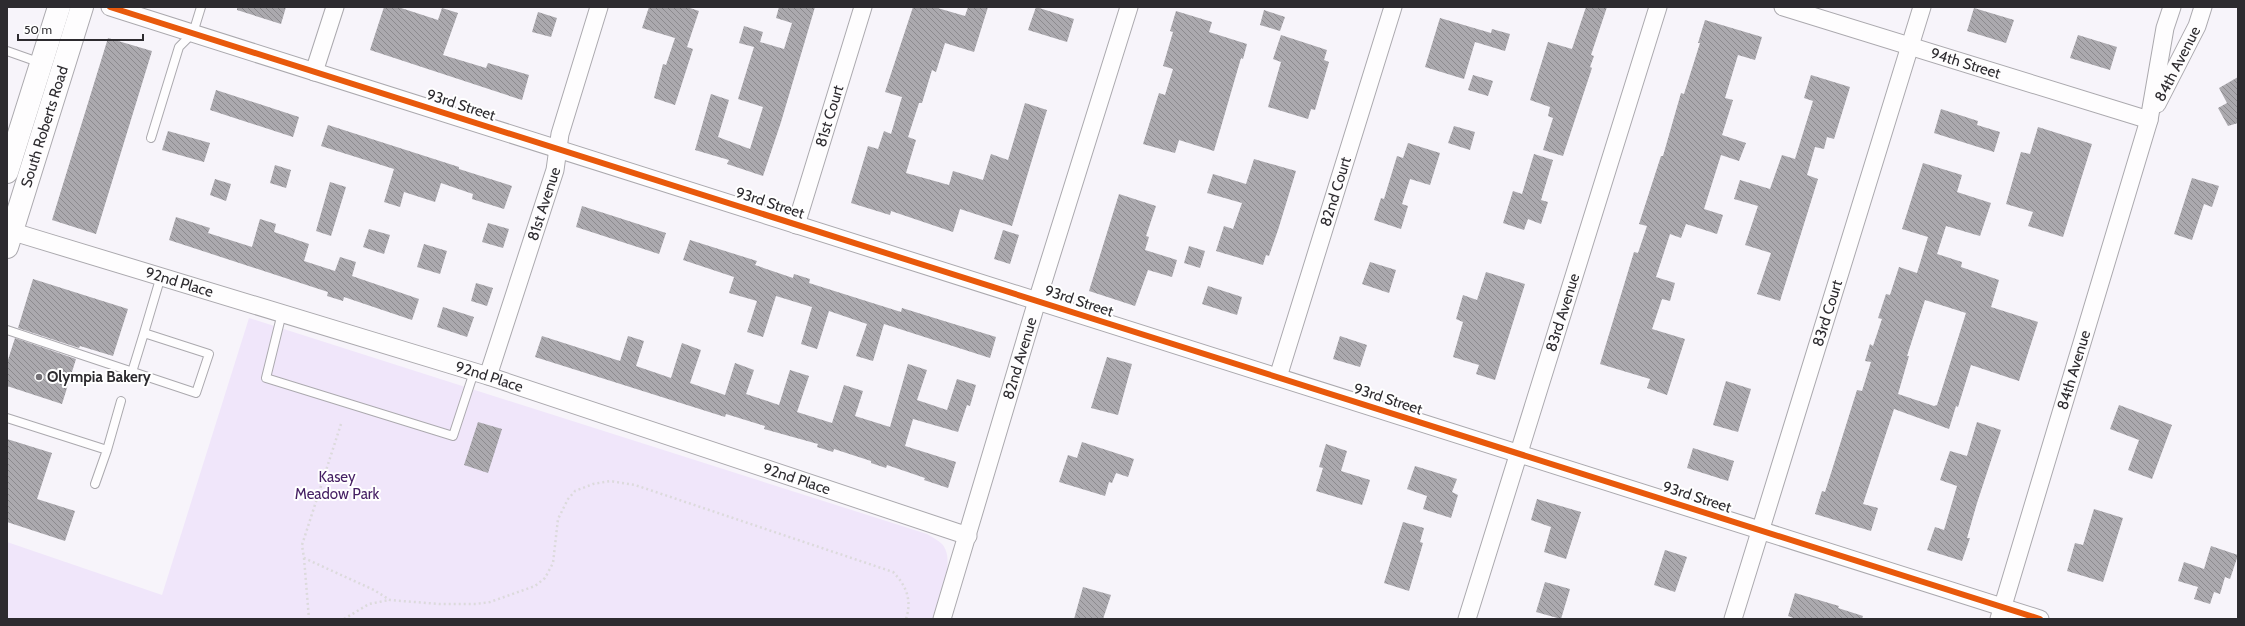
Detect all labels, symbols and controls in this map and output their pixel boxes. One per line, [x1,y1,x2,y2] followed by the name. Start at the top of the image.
[18,16,143,42] scale bar
[24,22,52,37] text: 50 m
[2151,23,2204,105] street label: 84th Avenue
[1928,44,2003,83] street label: 94th Street
[17,64,72,190] street label: South Roberts Road
[812,83,847,149] street label: 81st Court
[424,85,498,125] street label: 93rd Street
[1316,155,1355,229] street label: 82nd Court
[524,165,564,243] street label: 81st Avenue
[733,183,807,223] street label: 93rd Street
[143,263,216,301] street label: 92nd Place
[1542,271,1583,354] street label: 83rd Avenue
[1809,278,1846,349] street label: 83rd Court
[1042,281,1116,321] street label: 93rd Street
[999,315,1041,402] street label: 82nd Avenue
[2053,328,2094,412] street label: 84th Avenue
[453,358,526,396] street label: 92nd Place
[47,368,152,386] place label: Olympia Bakery
[34,372,44,382] marker: Olympia Bakery
[1351,379,1425,419] street label: 93rd Street
[761,459,833,499] street label: 92nd Place
[295,468,380,503] park label: Kasey Meadow Park
[1660,477,1734,517] street label: 93rd Street

